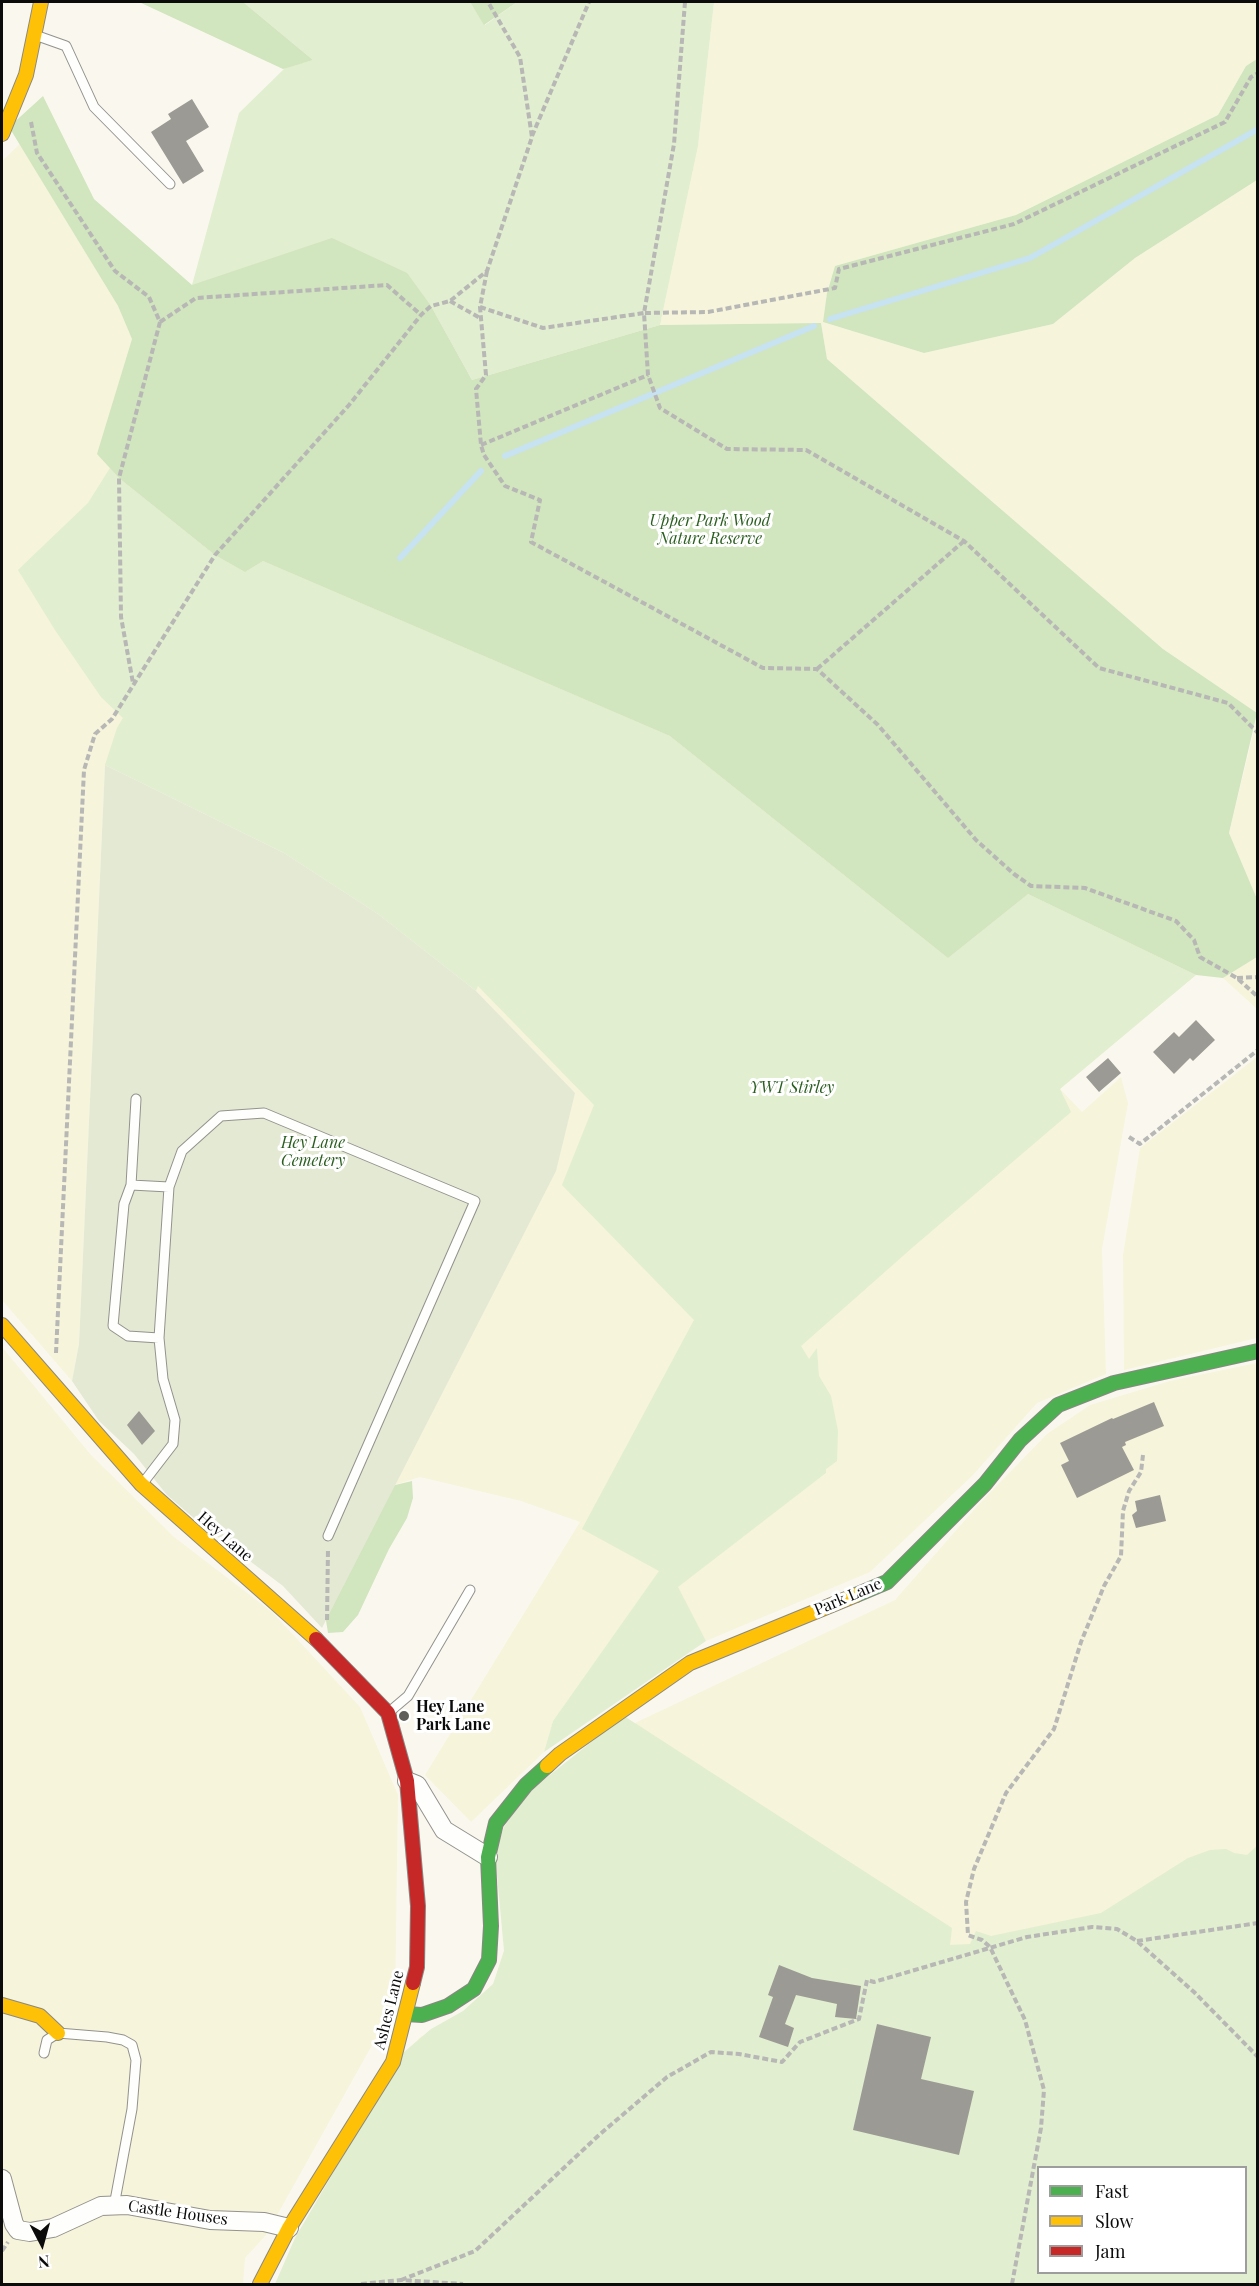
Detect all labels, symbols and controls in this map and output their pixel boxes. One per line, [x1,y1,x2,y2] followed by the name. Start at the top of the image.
[650,511,770,549] park label: Upper Park Wood Nature Reserve
[750,1078,834,1098] park label: YWT Stirley
[281,1133,345,1171] park label: Hey Lane Cemetery
[193,1508,257,1566] street label: Hey Lane
[811,1574,885,1620] street label: Park Lane
[416,1697,490,1735] place label: Hey Lane Park Lane
[397,1709,411,1723] marker: Hey Lane Park Lane
[370,1968,408,2052] street label: Ashes Lane
[1037,2166,1247,2274] legend
[1095,2179,1128,2203] text: Fast
[127,2196,229,2230] street label: Castle Houses
[1095,2209,1133,2233] text: Slow
[12,2214,72,2274] north arrow
[1095,2239,1125,2263] text: Jam
[37,2251,51,2273] text: N

